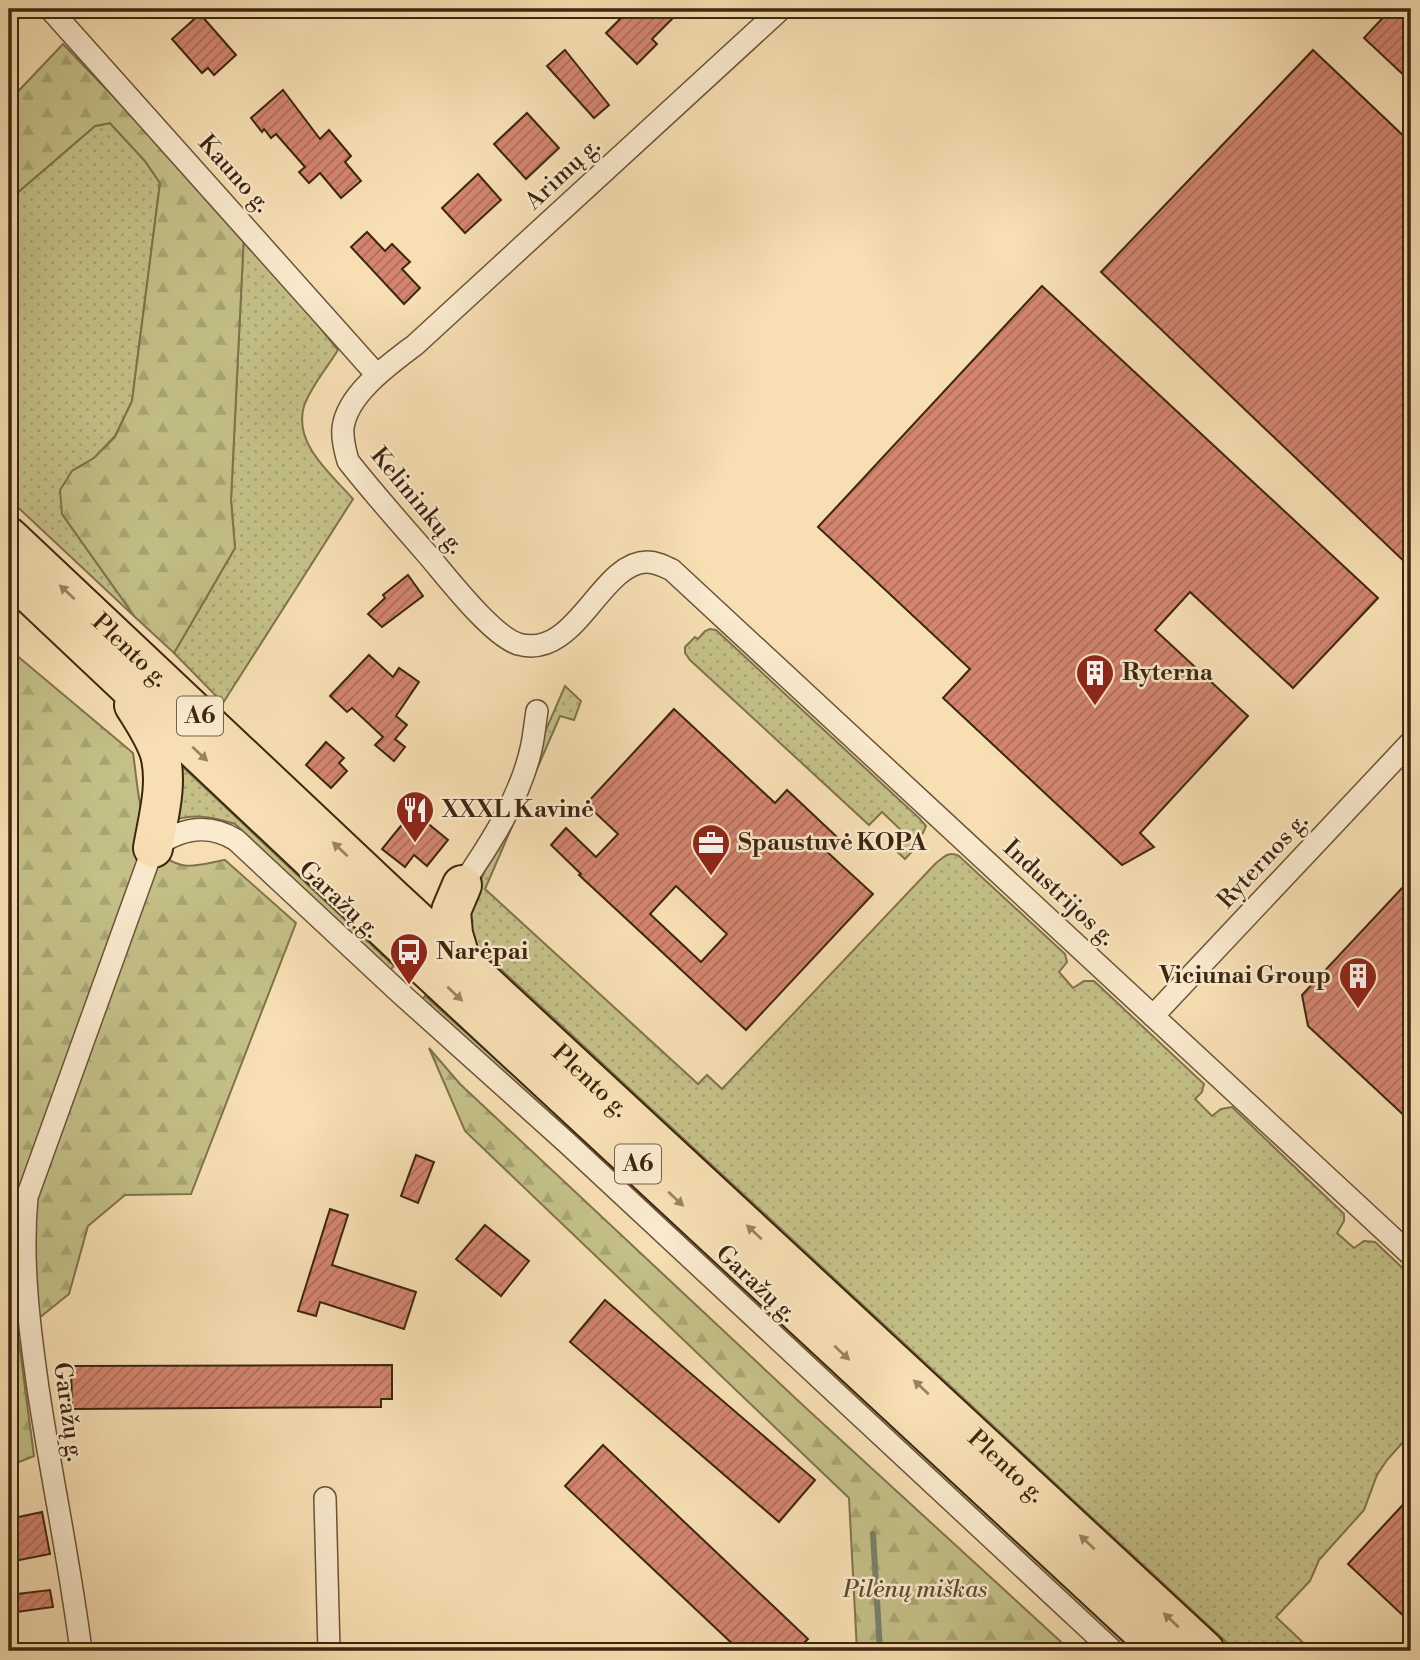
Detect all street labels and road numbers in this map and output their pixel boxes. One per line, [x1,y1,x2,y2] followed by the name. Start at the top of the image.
[191,129,277,219] street label: Kauno g.
[518,132,607,217] street label: Arimų g.
[364,441,470,561] street label: Kelininkų g.
[85,608,174,694] street label: Plento g.
[177,696,223,736] road number: A6
[1211,807,1315,915] street label: Ryternos g.
[997,833,1121,953] street label: Industrijos g.
[292,855,386,945] street label: Garažų g.
[545,1038,635,1124] street label: Plento g.
[615,1144,661,1184] road number: A6
[709,1239,803,1329] street label: Garažų g.
[46,1360,90,1464] street label: Garažų g.
[961,1423,1051,1510] street label: Plento g.

